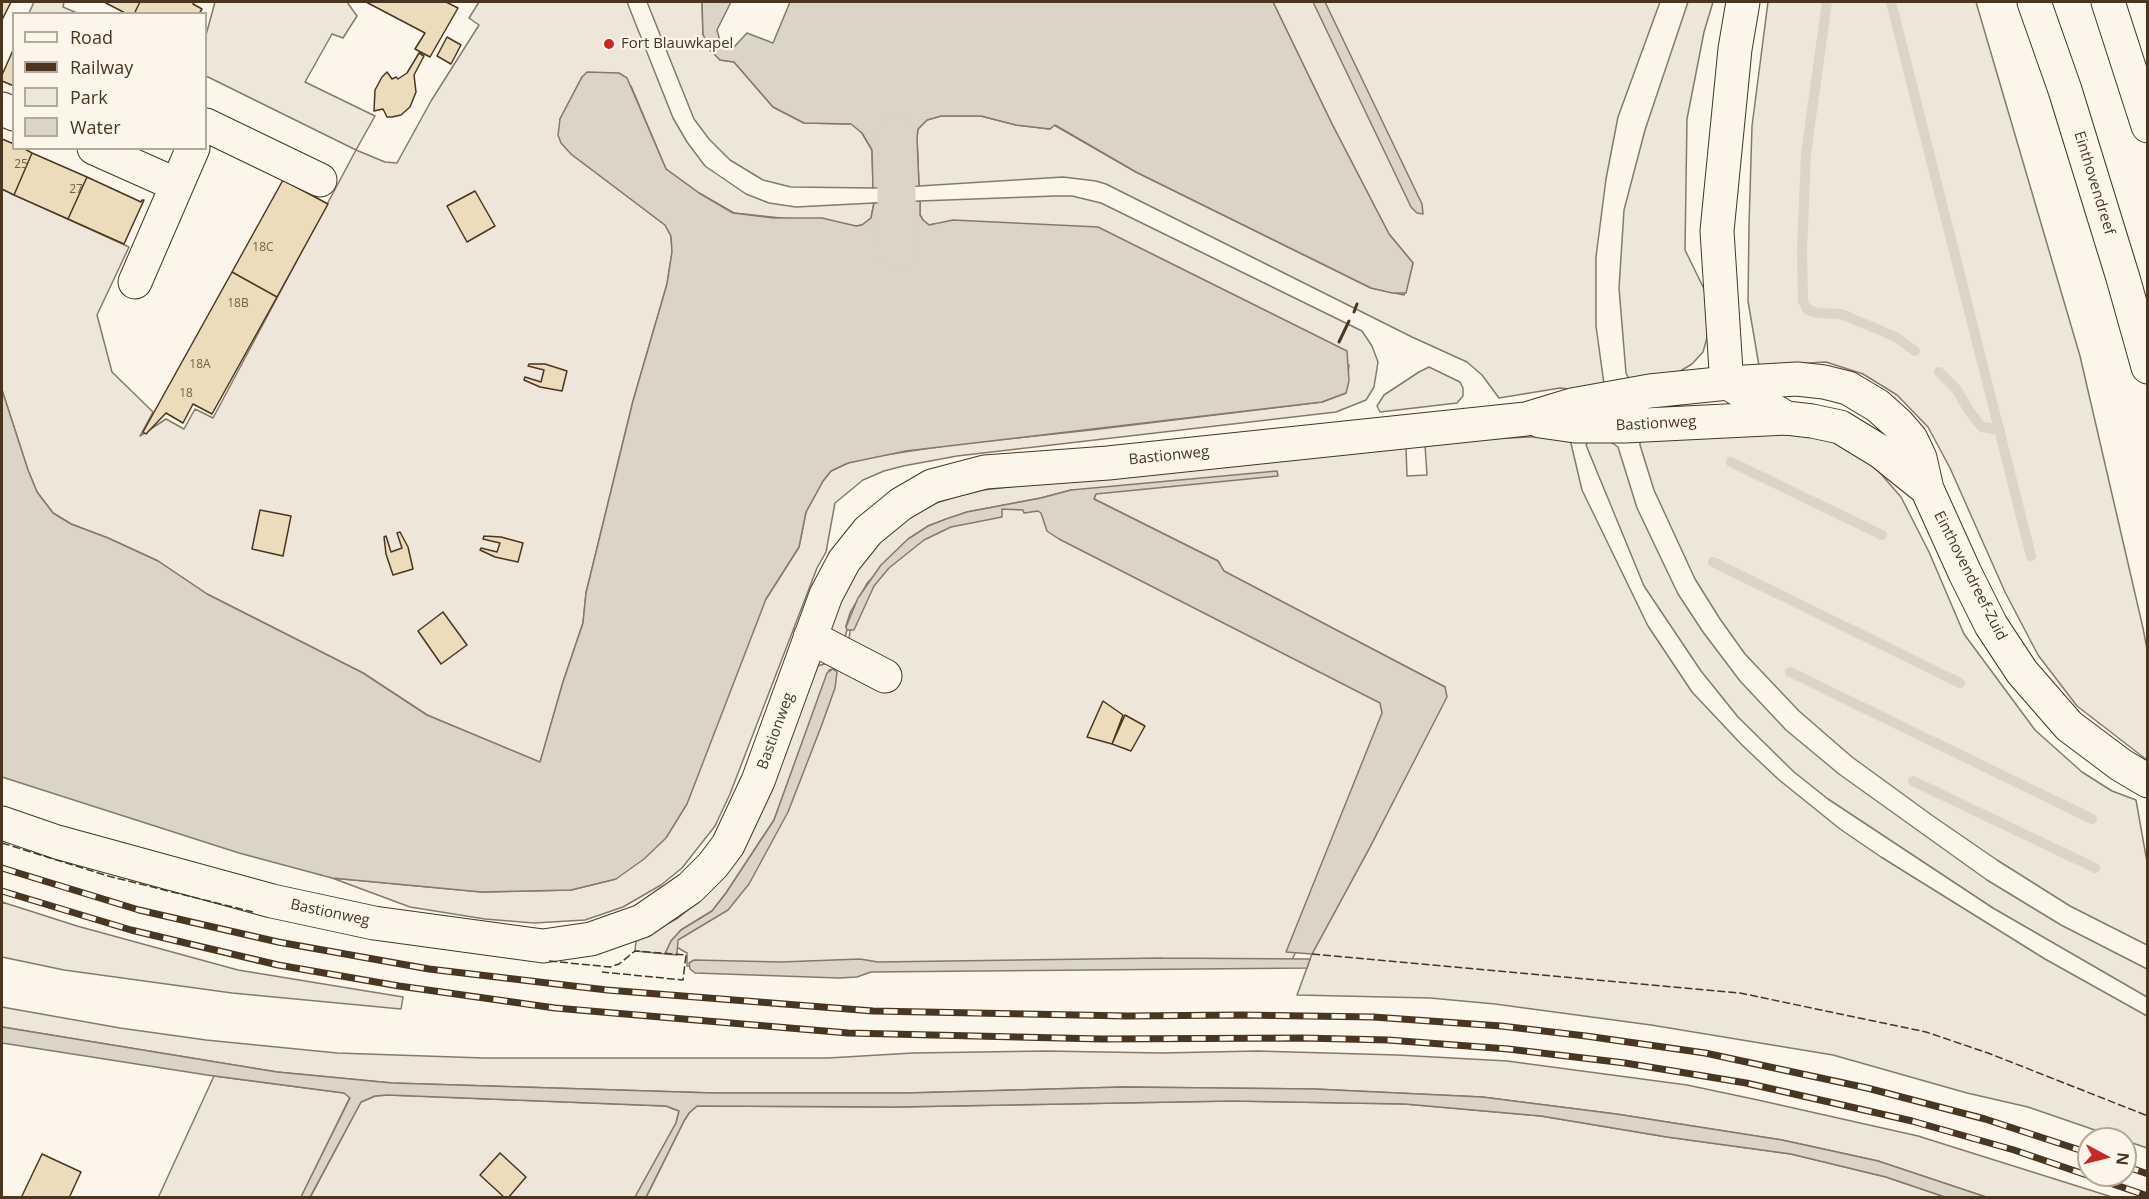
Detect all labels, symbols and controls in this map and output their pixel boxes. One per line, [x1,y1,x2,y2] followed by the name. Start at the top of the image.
[12,12,207,150] legend
[70,25,113,49] text: Road
[621,35,733,53] place label: Fort Blauwkapel
[602,37,616,51] marker: Fort Blauwkapel
[70,55,133,79] text: Railway
[70,85,108,109] text: Park
[70,115,121,139] text: Water
[2070,129,2118,237] street label: Einthovendreef
[14,158,28,172] house number: 25
[69,183,83,197] house number: 27
[252,241,274,255] house number: 18C
[227,297,249,311] house number: 18B
[189,358,211,372] house number: 18A
[179,387,193,401] house number: 18
[1615,413,1697,435] street label: Bastionweg
[1128,443,1210,469] street label: Bastionweg
[1930,508,2010,644] street label: Einthovendreef-Zuid
[754,690,798,772] street label: Bastionweg
[289,896,371,930] street label: Bastionweg
[2077,1127,2137,1187] north arrow
[2111,1151,2135,1167] text: N

